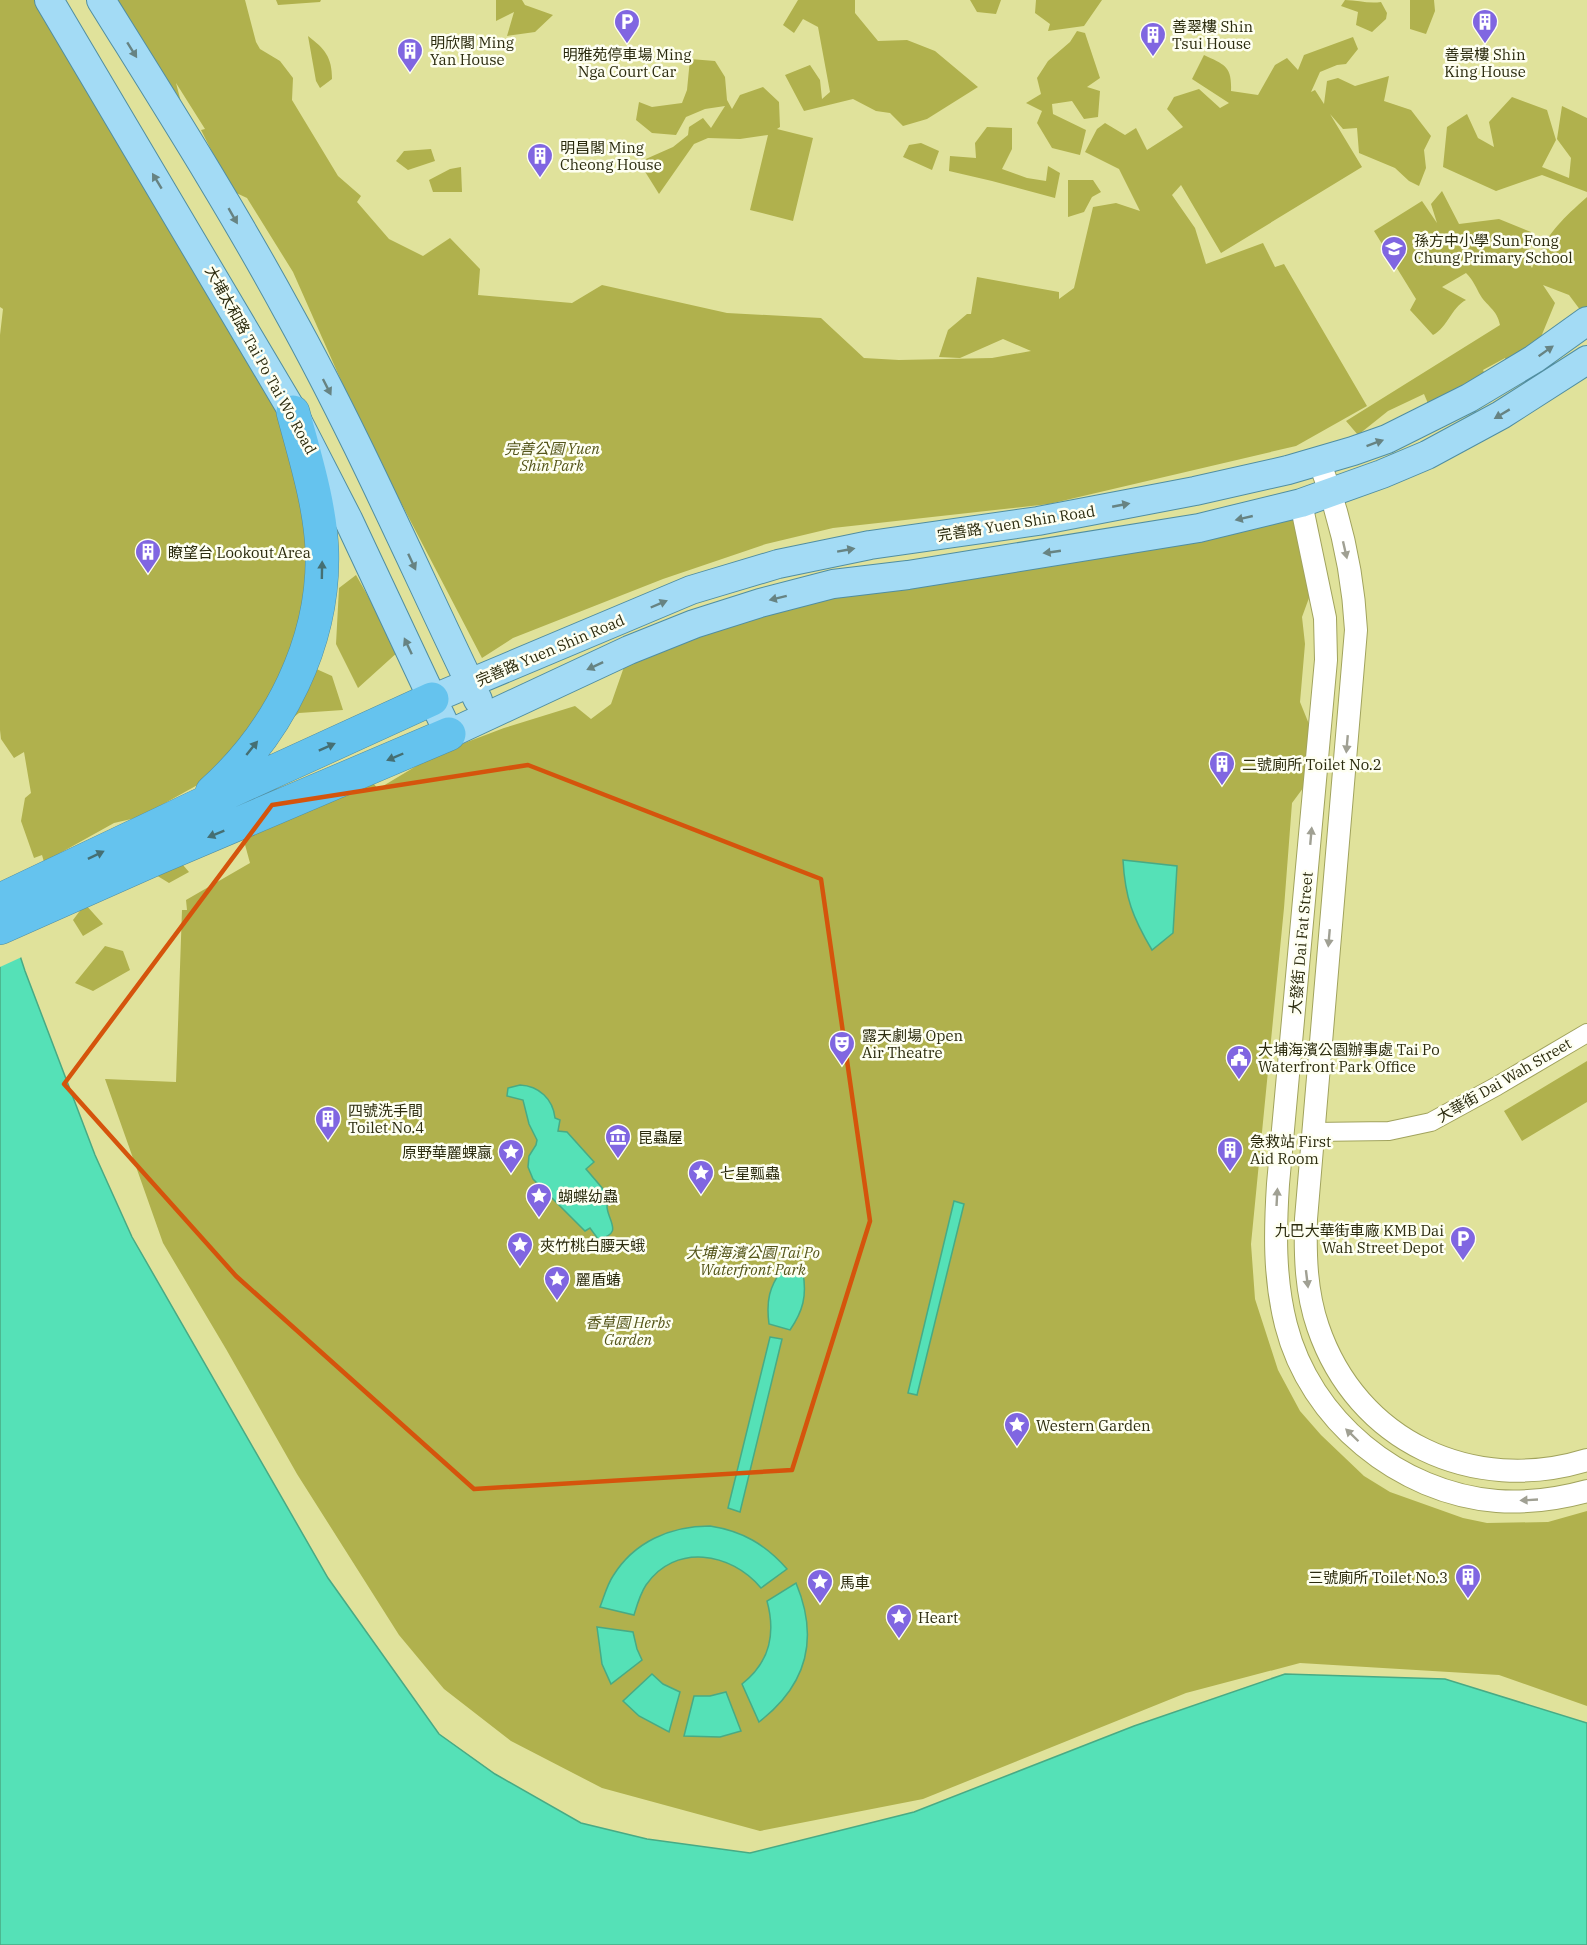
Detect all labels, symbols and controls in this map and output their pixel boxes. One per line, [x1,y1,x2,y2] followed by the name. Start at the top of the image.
[612,7,642,45] parking icon: 明雅苑停車場 Ming Nga Court Car
[1470,7,1500,45] building icon: 善景樓 Shin King House
[1172,17,1253,53] place label: 善翠樓 Shin Tsui House
[1138,20,1168,58] building icon: 善翠樓 Shin Tsui House
[430,33,514,69] place label: 明欣閣 Ming Yan House
[395,36,425,74] building icon: 明欣閣 Ming Yan House
[126,42,137,58] one-way arrow
[562,45,692,81] place label: 明雅苑停車場 Ming Nga Court Car
[1444,45,1526,81] place label: 善景樓 Shin King House
[560,138,662,174] place label: 明昌閣 Ming Cheong House
[525,141,555,179] building icon: 明昌閣 Ming Cheong House
[152,173,163,189] one-way arrow
[228,208,238,225] one-way arrow
[1414,231,1573,267] place label: 孫方中小學 Sun Fong Chung Primary School
[1379,234,1409,272] school or university icon: 孫方中小學 Sun Fong Chung Primary School
[201,263,321,457] street label: 大埔太和路 Tai Po Tai Wo Road
[1538,346,1554,357] one-way arrow
[322,379,332,396] one-way arrow
[1494,409,1510,420] one-way arrow
[1366,438,1384,448] one-way arrow
[504,439,600,475] park label: 完善公園 Yuen Shin Park
[1112,500,1131,509] one-way arrow
[936,501,1096,545] street label: 完善路 Yuen Shin Road
[1235,514,1254,523] one-way arrow
[133,537,163,575] building icon: 瞭望台 Lookout Area
[1341,541,1351,559] one-way arrow
[168,543,311,562] place label: 瞭望台 Lookout Area
[837,545,856,554] one-way arrow
[1043,547,1062,556] one-way arrow
[407,554,417,572] one-way arrow
[317,560,326,579] one-way arrow
[768,594,787,604] one-way arrow
[650,599,668,608] one-way arrow
[473,610,627,690] street label: 完善路 Yuen Shin Road
[403,638,412,655] one-way arrow
[586,662,604,671] one-way arrow
[1342,734,1352,753] one-way arrow
[246,740,259,756] one-way arrow
[319,742,336,751] one-way arrow
[1207,749,1237,787] building icon: 二號廁所 Toilet No.2
[386,753,404,762] one-way arrow
[1242,755,1382,774] place label: 二號廁所 Toilet No.2
[1306,826,1316,845] one-way arrow
[206,829,224,839] one-way arrow
[88,850,105,859] one-way arrow
[1285,871,1317,1015] street label: 大發街 Dai Fat Street
[1324,928,1334,947] one-way arrow
[862,1026,964,1062] place label: 露天劇場 Open Air Theatre
[827,1029,857,1067] theatre icon: 露天劇場 Open Air Theatre
[1433,1034,1575,1126] street label: 大華街 Dai Wah Street
[1258,1040,1440,1076] place label: 大埔海濱公園辦事處 Tai Po Waterfront Park Office
[1224,1043,1254,1081] public building icon: 大埔海濱公園辦事處 Tai Po Waterfront Park Office
[348,1101,424,1137] place label: 四號洗手間 Toilet No.4
[313,1104,343,1142] building icon: 四號洗手間 Toilet No.4
[603,1122,633,1160] museum icon: 昆蟲屋
[638,1128,683,1147] place label: 昆蟲屋
[1250,1132,1331,1168] place label: 急救站 First Aid Room
[1215,1135,1245,1173] building icon: 急救站 First Aid Room
[496,1137,526,1175] place icon: 原野華麗蜾蠃
[402,1143,492,1162] place label: 原野華麗蜾蠃
[686,1158,716,1196] place icon: 七星瓢蟲
[720,1164,780,1183] place label: 七星瓢蟲
[524,1181,554,1219] place icon: 蝴蝶幼蟲
[558,1187,618,1206] place label: 蝴蝶幼蟲
[1273,1188,1282,1207] one-way arrow
[1275,1221,1444,1257] place label: 九巴大華街車廠 KMB Dai Wah Street Depot
[1448,1224,1478,1262] parking icon: 九巴大華街車廠 KMB Dai Wah Street Depot
[505,1230,535,1268] place icon: 夾竹桃白腰天蛾
[540,1236,645,1255] place label: 夾竹桃白腰天蛾
[686,1243,820,1279] park label: 大埔海濱公園 Tai Po Waterfront Park
[542,1264,572,1302] place icon: 麗盾蝽
[1303,1269,1312,1288] one-way arrow
[576,1270,621,1289] place label: 麗盾蝽
[585,1313,671,1349] park label: 香草園 Herbs Garden
[1002,1410,1032,1448] place icon: Western Garden
[1036,1416,1151,1435] place label: Western Garden
[1345,1428,1359,1442] one-way arrow
[1520,1496,1539,1505] one-way arrow
[1453,1562,1483,1600] building icon: 三號廁所 Toilet No.3
[805,1567,835,1605] place icon: 馬車
[1308,1568,1448,1587] place label: 三號廁所 Toilet No.3
[840,1573,870,1592] place label: 馬車
[884,1602,914,1640] place icon: Heart
[918,1608,958,1627] place label: Heart

